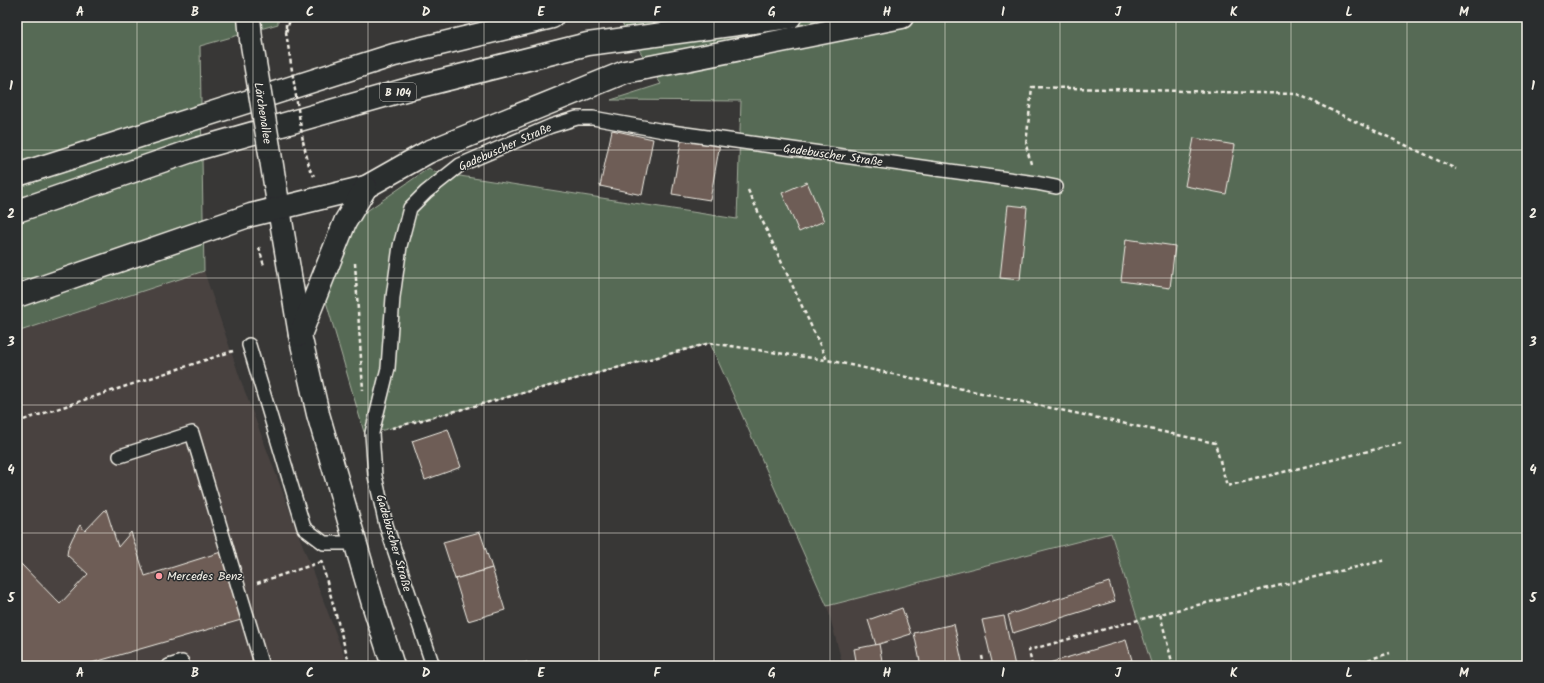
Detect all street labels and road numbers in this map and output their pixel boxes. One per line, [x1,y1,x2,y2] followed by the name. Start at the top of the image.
[248,81,277,146] street label: Lärchenallee
[380,83,416,101] road number: B 104
[455,118,556,177] street label: Gadebuscher Straße
[782,139,885,172] street label: Gadebuscher Straße
[371,492,417,595] street label: Gadebuscher Straße

